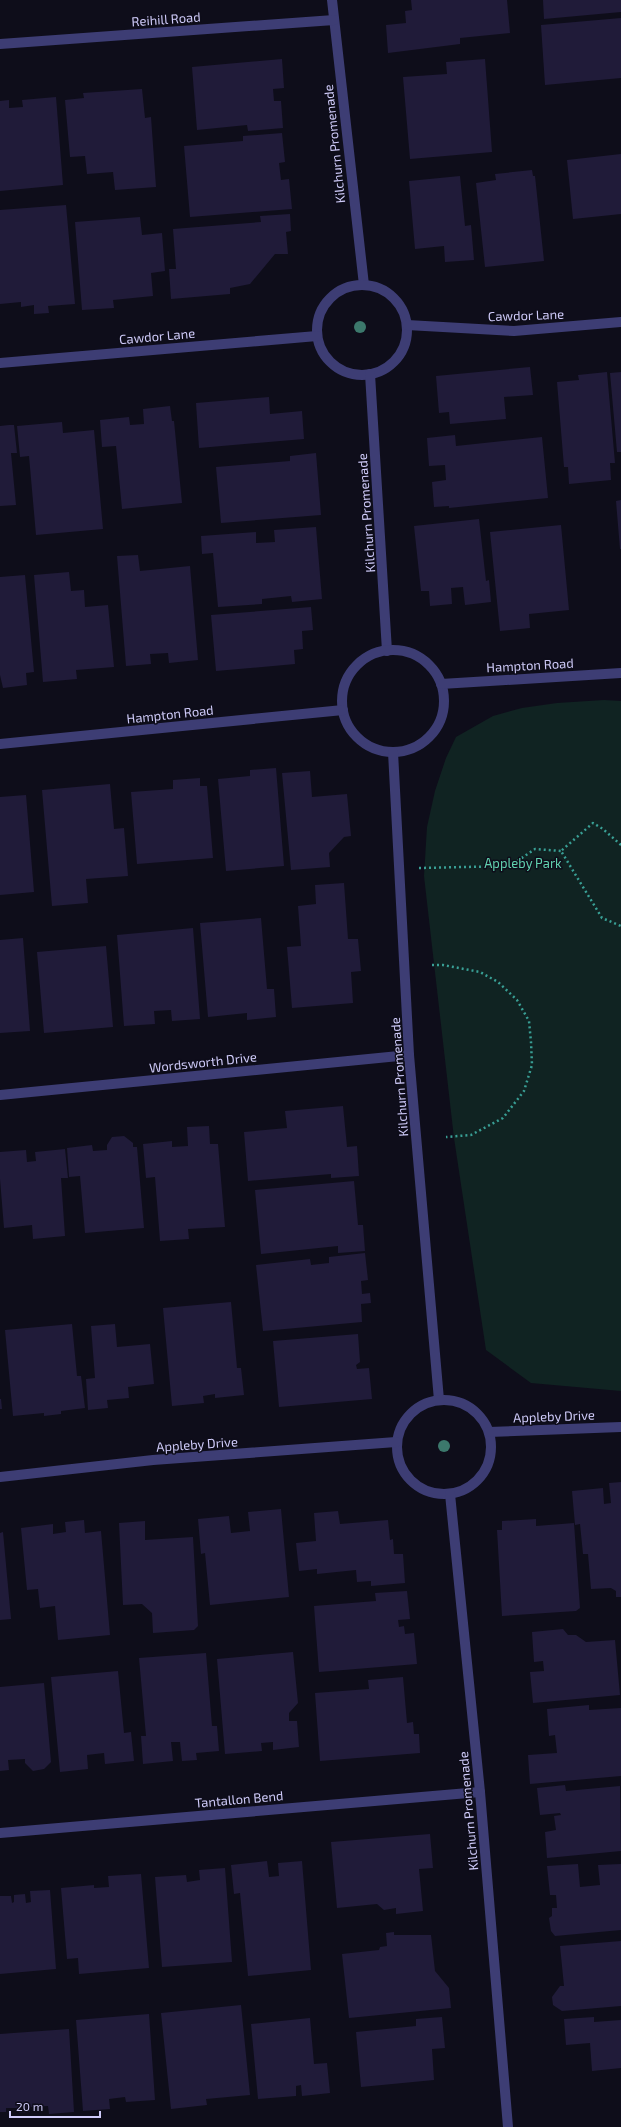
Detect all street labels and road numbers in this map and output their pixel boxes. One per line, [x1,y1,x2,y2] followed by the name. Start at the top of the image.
[131,9,201,29] street label: Reihill Road
[320,84,348,204] street label: Kilchurn Promenade
[488,306,564,324] street label: Cawdor Lane
[118,325,196,347] street label: Cawdor Lane
[354,453,378,573] street label: Kilchurn Promenade
[486,655,574,675] street label: Hampton Road
[126,701,214,727] street label: Hampton Road
[387,1017,411,1137] street label: Kilchurn Promenade
[148,1048,258,1076] street label: Wordsworth Drive
[513,1407,595,1425] street label: Appleby Drive
[156,1433,238,1455] street label: Appleby Drive
[455,1751,481,1871] street label: Kilchurn Promenade
[194,1787,284,1811] street label: Tantallon Bend

